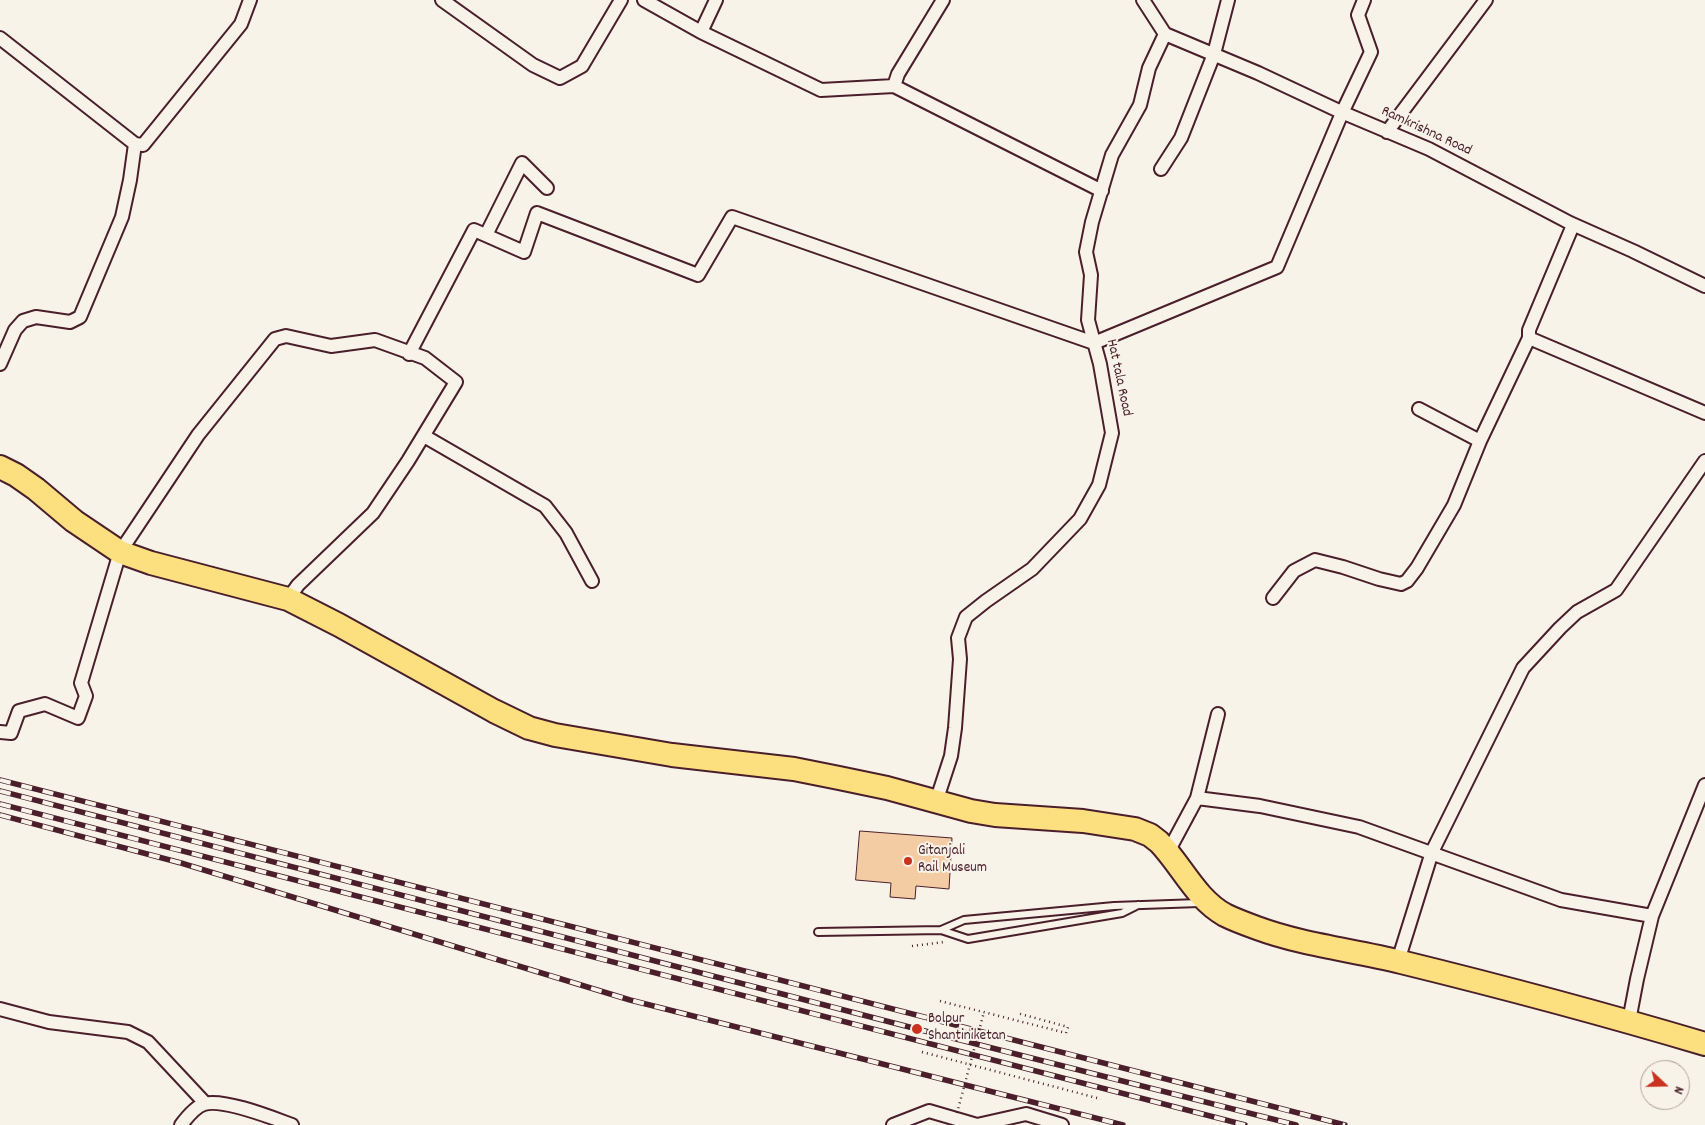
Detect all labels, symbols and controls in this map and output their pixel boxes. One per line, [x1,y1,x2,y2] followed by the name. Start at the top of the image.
[1378,103,1474,161] street label: Ramkrishna Road
[1101,338,1135,418] street label: Hat tala Road
[918,843,987,878] place label: Gitanjali Rail Museum
[902,855,914,867] marker: Gitanjali Rail Museum
[928,1011,1006,1046] place label: Bolpur Shantiniketan
[910,1022,924,1036] marker: Bolpur Shantiniketan
[1640,1060,1690,1110] north arrow
[1667,1083,1689,1097] text: N

